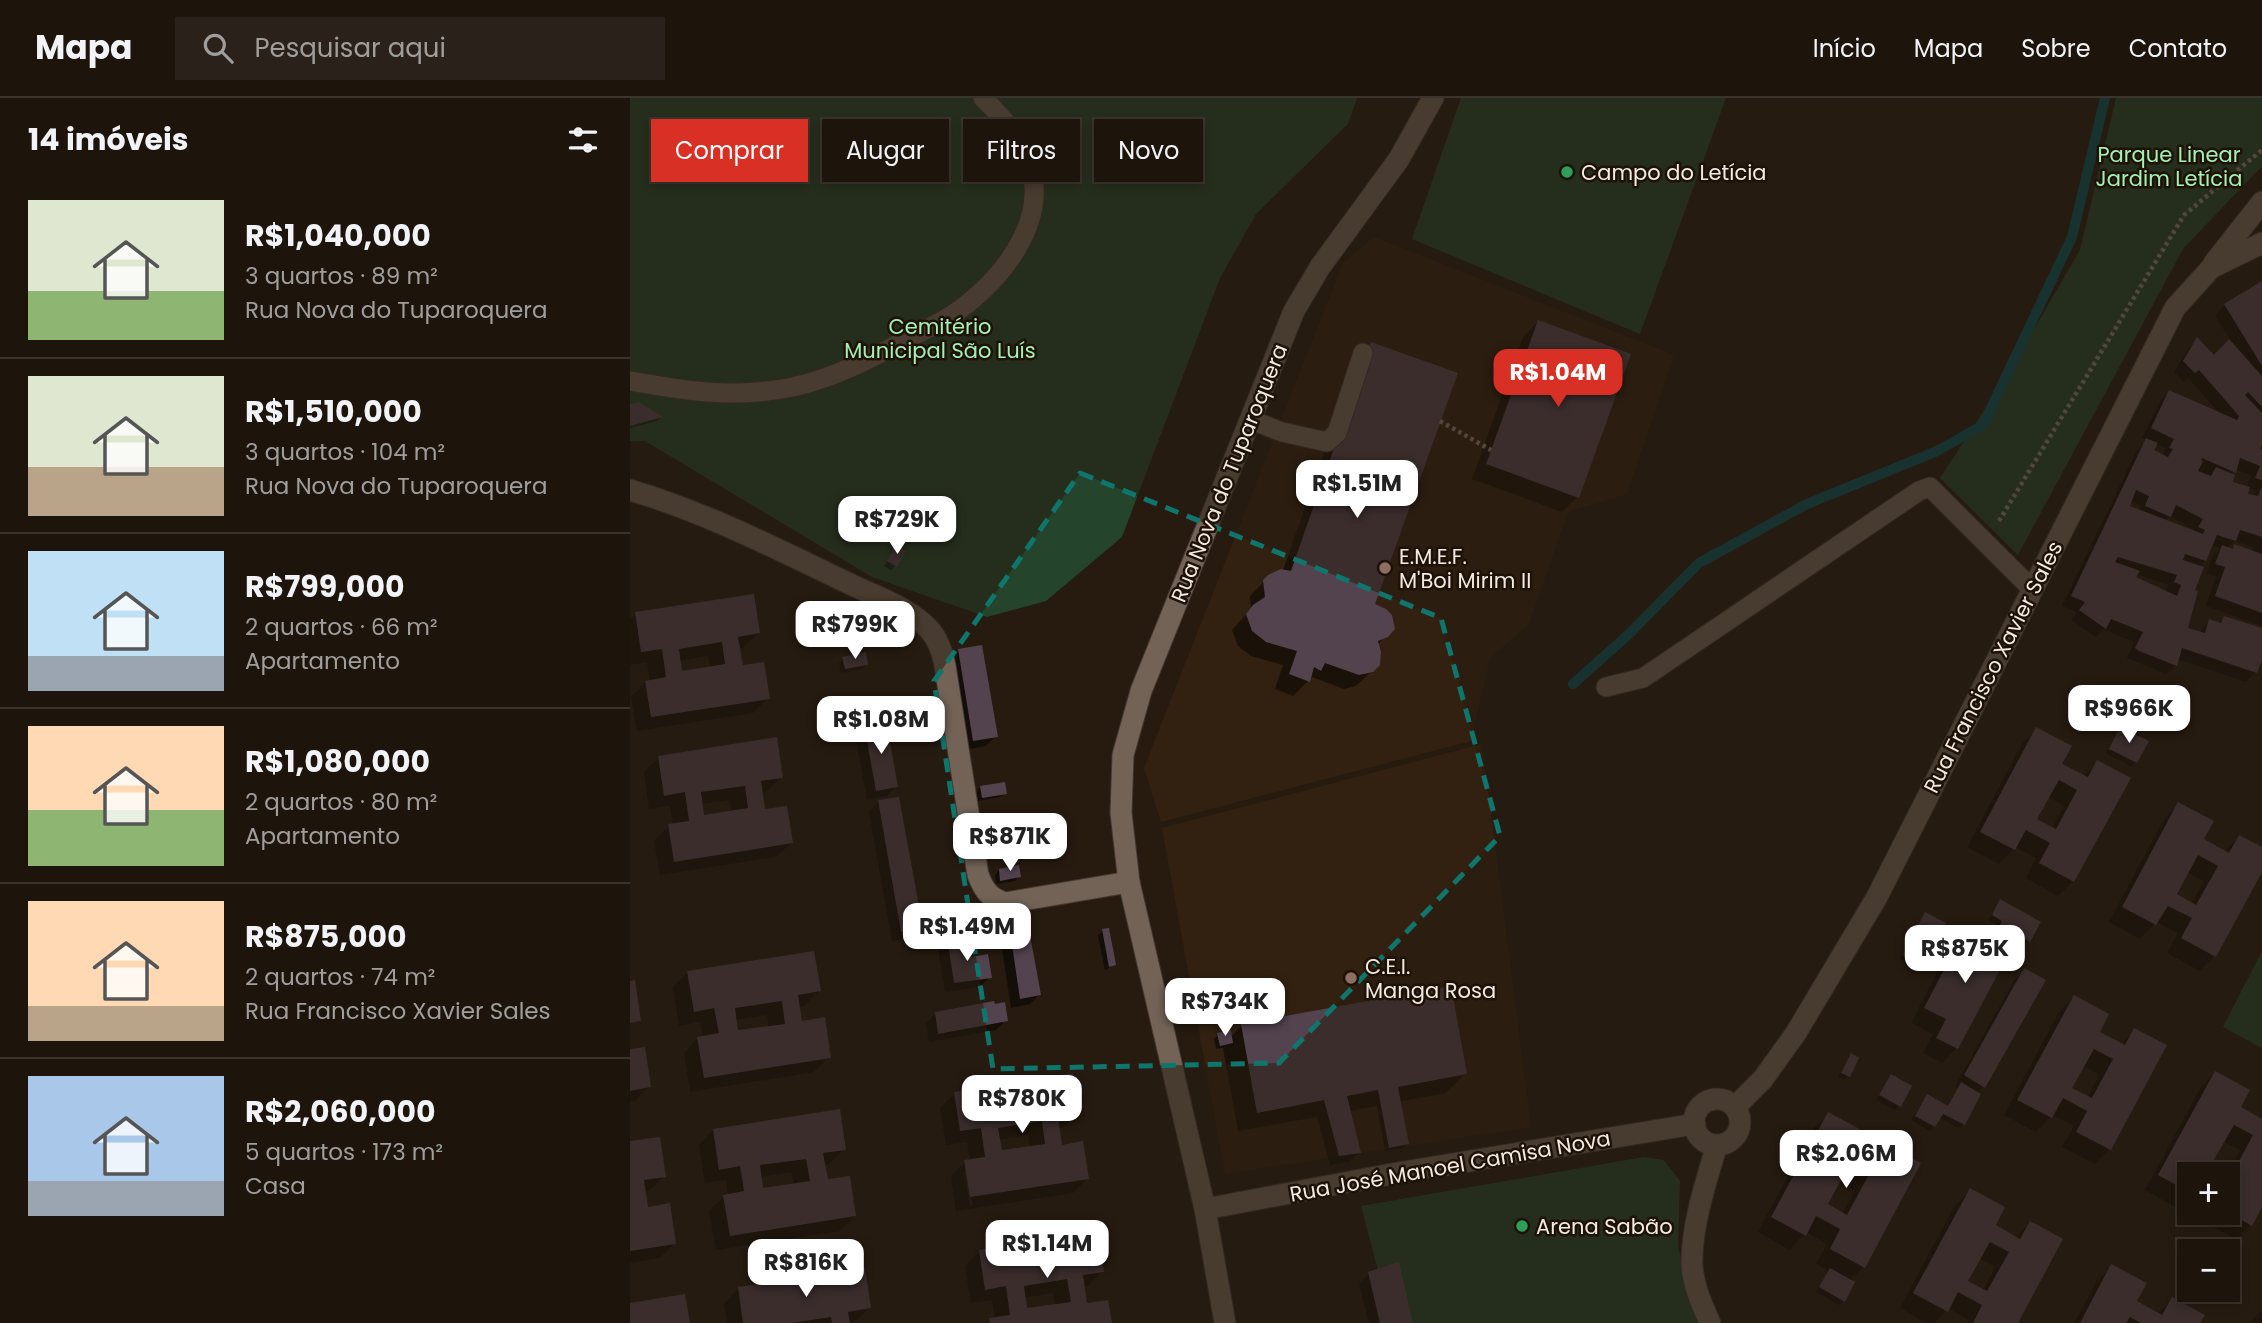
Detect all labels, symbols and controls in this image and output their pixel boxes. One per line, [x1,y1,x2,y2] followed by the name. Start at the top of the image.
[175,17,665,80] search box
[35,24,133,71] text: Mapa
[199,29,237,67] icon: search
[255,30,446,66] text: Pesquisar aqui
[1813,32,1876,65] text: Início
[1914,32,1983,65] text: Mapa
[2021,32,2091,65] text: Sobre
[2129,32,2227,65] text: Contato
[28,118,189,161] text: 14 imóveis
[651,119,808,182] chip: Comprar
[822,119,949,182] chip: Alugar
[963,119,1080,182] chip: Filtros
[1094,119,1203,182] chip: Novo
[564,121,602,159] icon: filters
[2096,140,2242,193] park label: Parque Linear Jardim Letícia
[1581,158,1767,187] place label: Campo do Letícia
[1559,164,1575,180] marker: Campo do Letícia
[245,214,431,257] text: R$1,040,000
[84,228,168,312] icon: home
[245,260,438,292] text: 3 quartos · 89 m²
[245,294,548,326] text: Rua Nova do Tuparoquera
[844,312,1036,365] park label: Cemitério Municipal São Luís
[1164,340,1294,606] street label: Rua Nova do Tuparoquera
[1493,350,1623,409] pin: R$1.04M
[1510,356,1606,388] text: R$1.04M
[245,390,422,433] text: R$1,510,000
[84,404,168,488] icon: home
[245,436,445,468] text: 3 quartos · 104 m²
[1292,460,1422,520] pin: R$1.51M
[1312,467,1402,499] text: R$1.51M
[245,470,548,502] text: Rua Nova do Tuparoquera
[840,496,954,556] pin: R$729K
[854,503,940,535] text: R$729K
[1917,536,2069,798] street label: Rua Francisco Xavier Sales
[1399,542,1531,595] place label: E.M.E.F. M'Boi Mirim II
[1377,560,1393,576] marker: E.M.E.F. M'Boi Mirim II
[245,565,405,608] text: R$799,000
[84,579,168,663] icon: home
[798,602,912,661] pin: R$799K
[812,608,898,640] text: R$799K
[245,611,438,643] text: 2 quartos · 66 m²
[245,645,400,677] text: Apartamento
[2072,686,2186,745] pin: R$966K
[2084,692,2174,724] text: R$966K
[816,696,946,756] pin: R$1.08M
[833,703,929,735] text: R$1.08M
[245,740,430,783] text: R$1,080,000
[84,754,168,838] icon: home
[245,786,437,818] text: 2 quartos · 80 m²
[953,814,1067,873] pin: R$871K
[245,820,400,852] text: Apartamento
[969,820,1051,852] text: R$871K
[902,904,1032,963] pin: R$1.49M
[919,910,1015,942] text: R$1.49M
[245,915,407,958] text: R$875,000
[1908,926,2022,985] pin: R$875K
[84,929,168,1013] icon: home
[1921,932,2009,964] text: R$875K
[1365,952,1496,1005] place label: C.E.I. Manga Rosa
[245,961,435,993] text: 2 quartos · 74 m²
[1343,970,1359,986] marker: C.E.I. Manga Rosa
[1168,978,1282,1038] pin: R$734K
[1181,985,1269,1017] text: R$734K
[245,995,551,1027] text: Rua Francisco Xavier Sales
[965,1076,1079,1135] pin: R$780K
[978,1082,1066,1114] text: R$780K
[245,1090,436,1133] text: R$2,060,000
[84,1104,168,1188] icon: home
[1287,1123,1613,1209] street label: Rua José Manoel Camisa Nova
[1781,1130,1911,1190] pin: R$2.06M
[245,1136,443,1168] text: 5 quartos · 173 m²
[1796,1137,1896,1169] text: R$2.06M
[2177,1162,2240,1302] map controls
[2177,1162,2240,1225] button: +
[245,1170,306,1202] text: Casa
[1536,1212,1673,1241] place label: Arena Sabão
[1514,1218,1530,1234] marker: Arena Sabão
[982,1220,1112,1280] pin: R$1.14M
[1002,1227,1092,1259] text: R$1.14M
[2177,1239,2240,1302] button: −
[749,1240,863,1299] pin: R$816K
[764,1246,848,1278] text: R$816K

